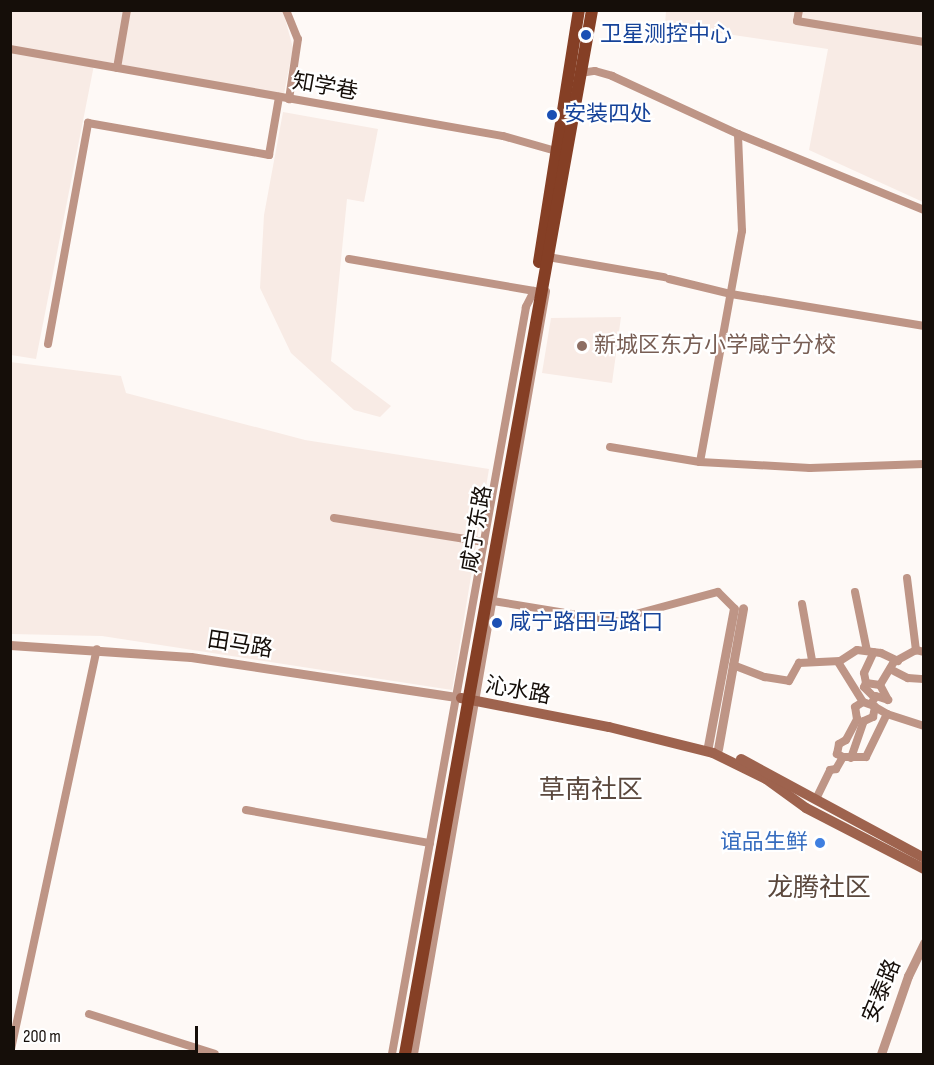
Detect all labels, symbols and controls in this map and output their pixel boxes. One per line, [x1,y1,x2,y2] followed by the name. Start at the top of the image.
[600,22,732,48] place label: 卫星测控中心
[577,26,595,44] marker: 卫星测控中心
[290,68,360,106] street label: 知学巷
[564,102,652,128] place label: 安装四处
[545,108,559,122] marker: 安装四处
[594,333,836,359] place label: 新城区东方小学咸宁分校
[575,339,589,353] marker: 新城区东方小学咸宁分校
[456,483,498,575] street label: 咸宁东路
[509,610,663,636] place label: 咸宁路田马路口
[490,616,504,630] marker: 咸宁路田马路口
[205,627,275,663] street label: 田马路
[483,672,553,710] street label: 沁水路
[539,775,643,807] district label: 草南社区
[720,830,808,856] place label: 谊品生鲜
[813,836,827,850] marker: 谊品生鲜
[767,873,871,905] district label: 龙腾社区
[857,955,907,1027] street label: 安泰路
[15,1014,201,1052] scale bar
[23,1026,61,1047] text: 200 m

